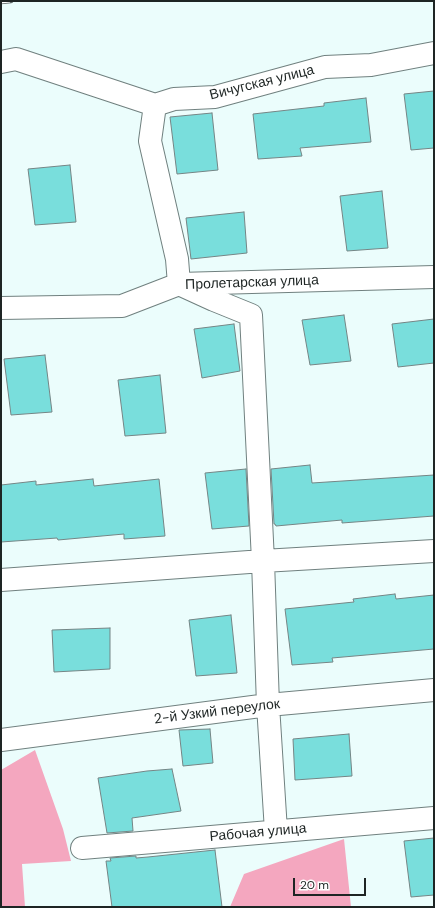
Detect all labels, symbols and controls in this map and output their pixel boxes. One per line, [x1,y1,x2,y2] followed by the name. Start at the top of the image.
[208,62,316,104] street label: Вичугская улица
[185,272,319,294] street label: Пролетарская улица
[153,696,281,728] street label: 2-й Узкий переулок
[209,820,307,846] street label: Рабочая улица
[295,870,368,896] scale bar
[300,877,329,893] text: 20 m

